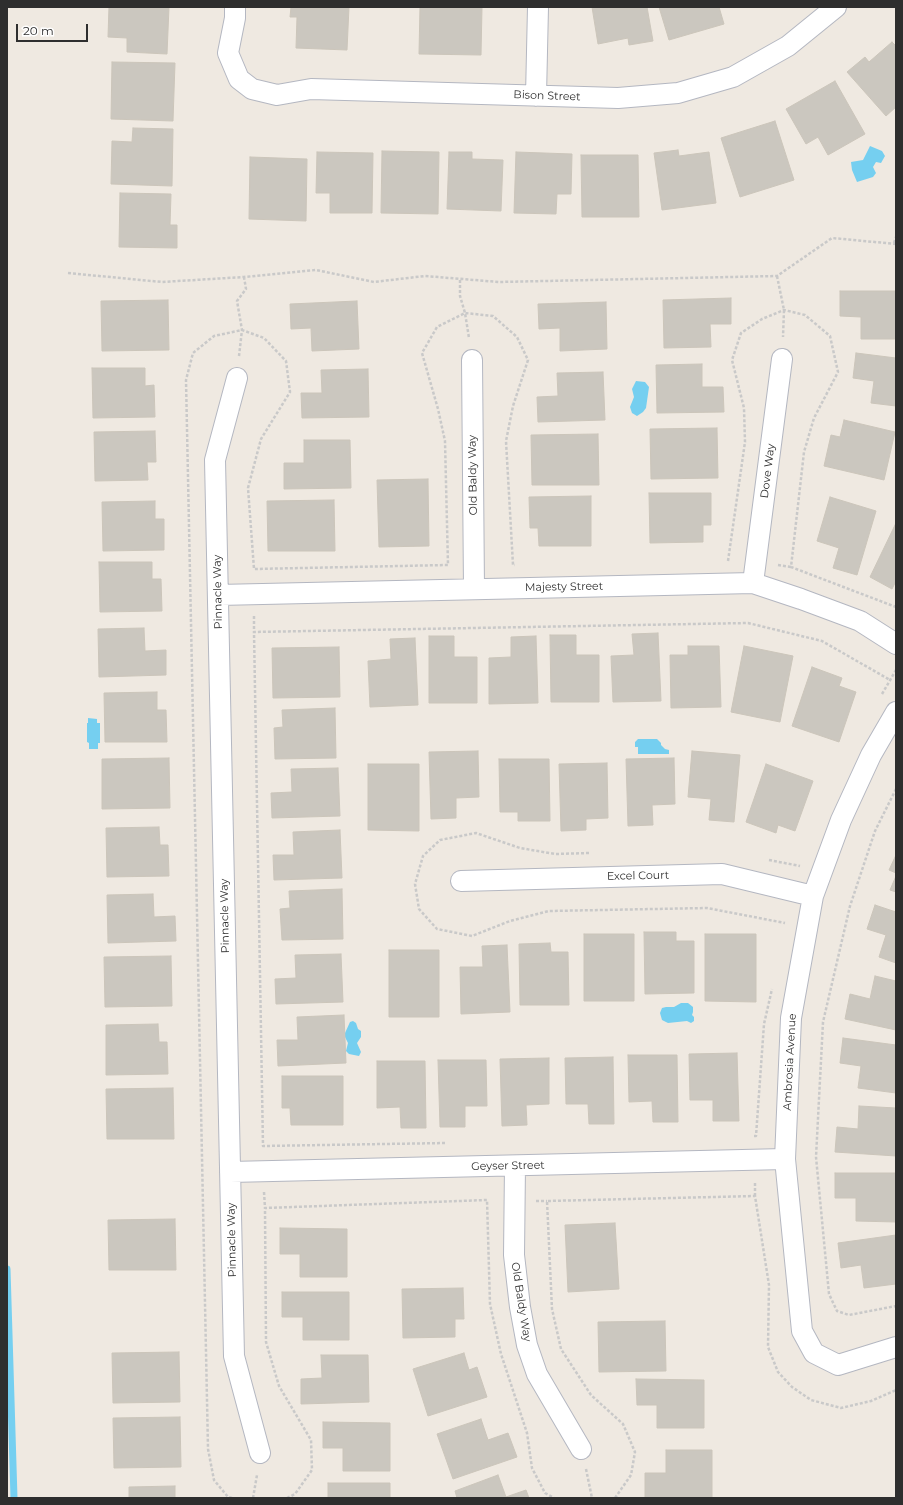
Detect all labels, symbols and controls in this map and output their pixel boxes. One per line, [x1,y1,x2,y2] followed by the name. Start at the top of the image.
[18,16,90,42] scale bar
[23,23,54,38] text: 20 m
[513,88,581,104] street label: Bison Street
[466,435,480,515] street label: Old Baldy Way
[758,443,778,499] street label: Dove Way
[211,555,225,629] street label: Pinnacle Way
[525,580,603,594] street label: Majesty Street
[607,869,669,883] street label: Excel Court
[218,879,232,953] street label: Pinnacle Way
[781,1013,799,1111] street label: Ambrosia Avenue
[471,1159,545,1173] street label: Geyser Street
[225,1203,239,1277] street label: Pinnacle Way
[508,1261,534,1343] street label: Old Baldy Way

